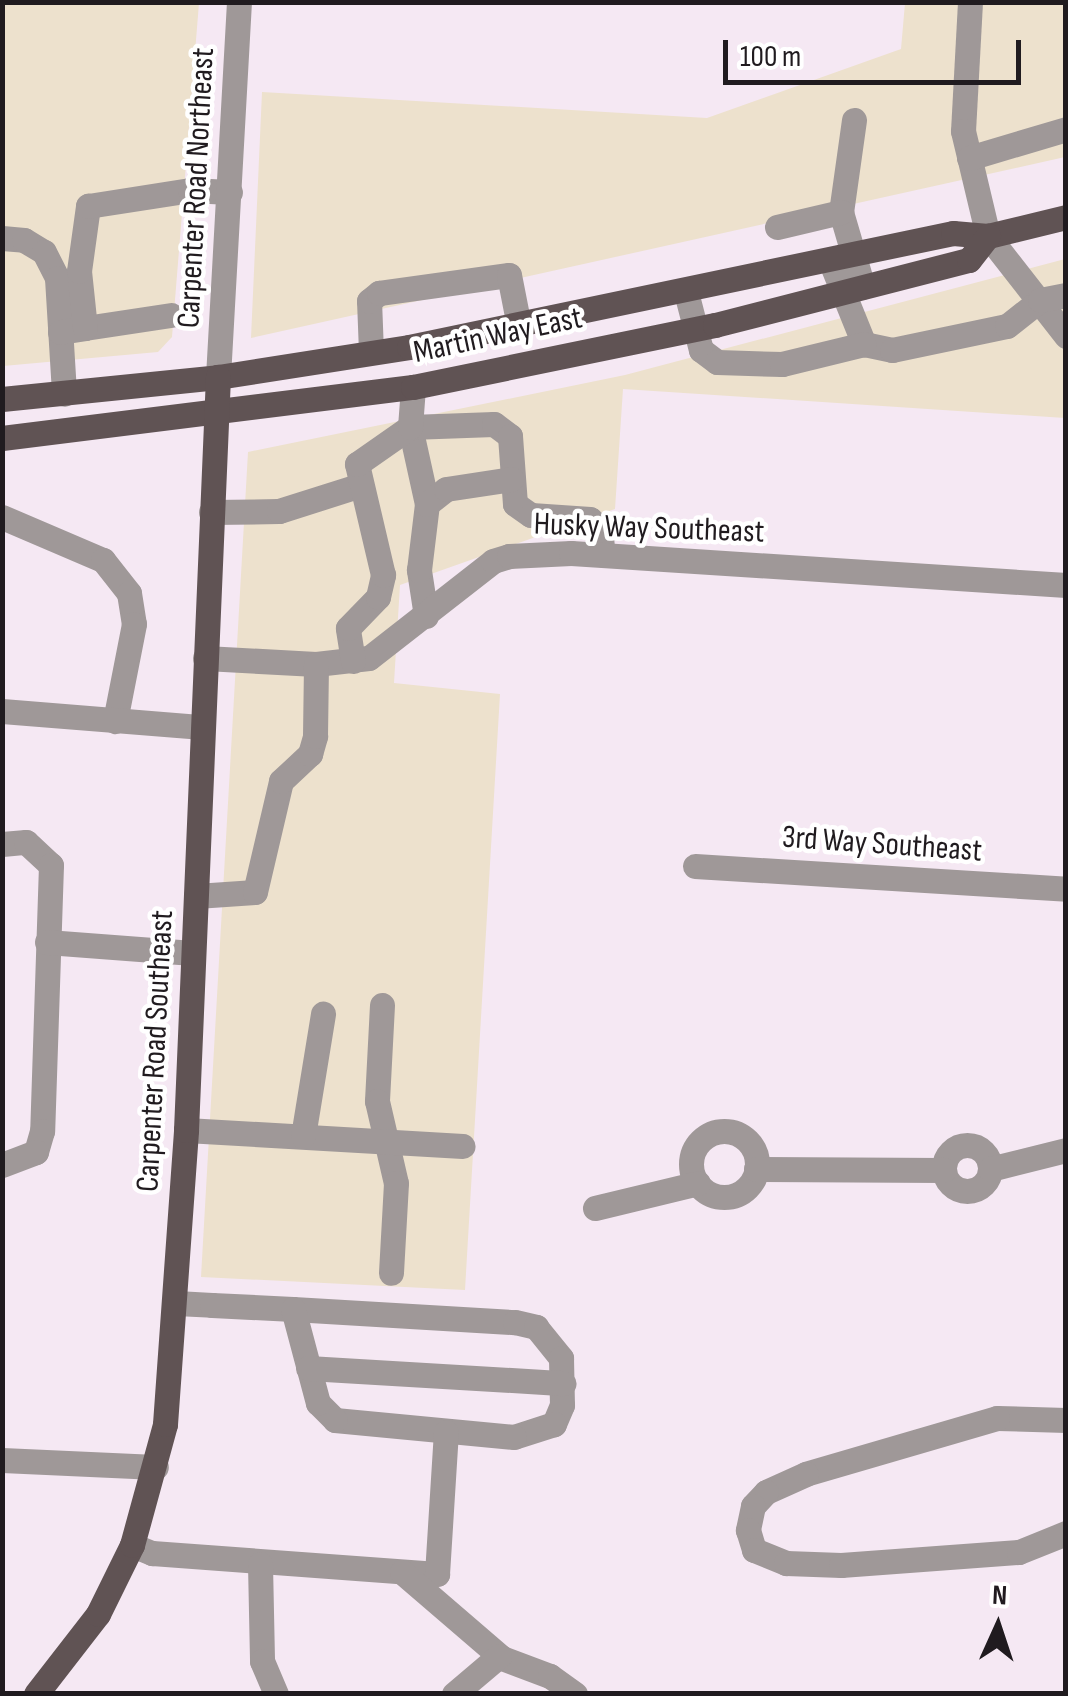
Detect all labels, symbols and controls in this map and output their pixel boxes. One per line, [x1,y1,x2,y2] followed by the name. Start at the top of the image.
[728,20,1026,82] scale bar
[740,39,801,75] text: 100 m
[170,47,224,329] street label: Carpenter Road Northeast
[410,299,586,373] street label: Martin Way East
[533,506,765,552] street label: Husky Way Southeast
[781,819,983,871] street label: 3rd Way Southeast
[129,909,183,1193] street label: Carpenter Road Southeast
[948,1576,1048,1676] north arrow
[991,1579,1008,1612] text: N

